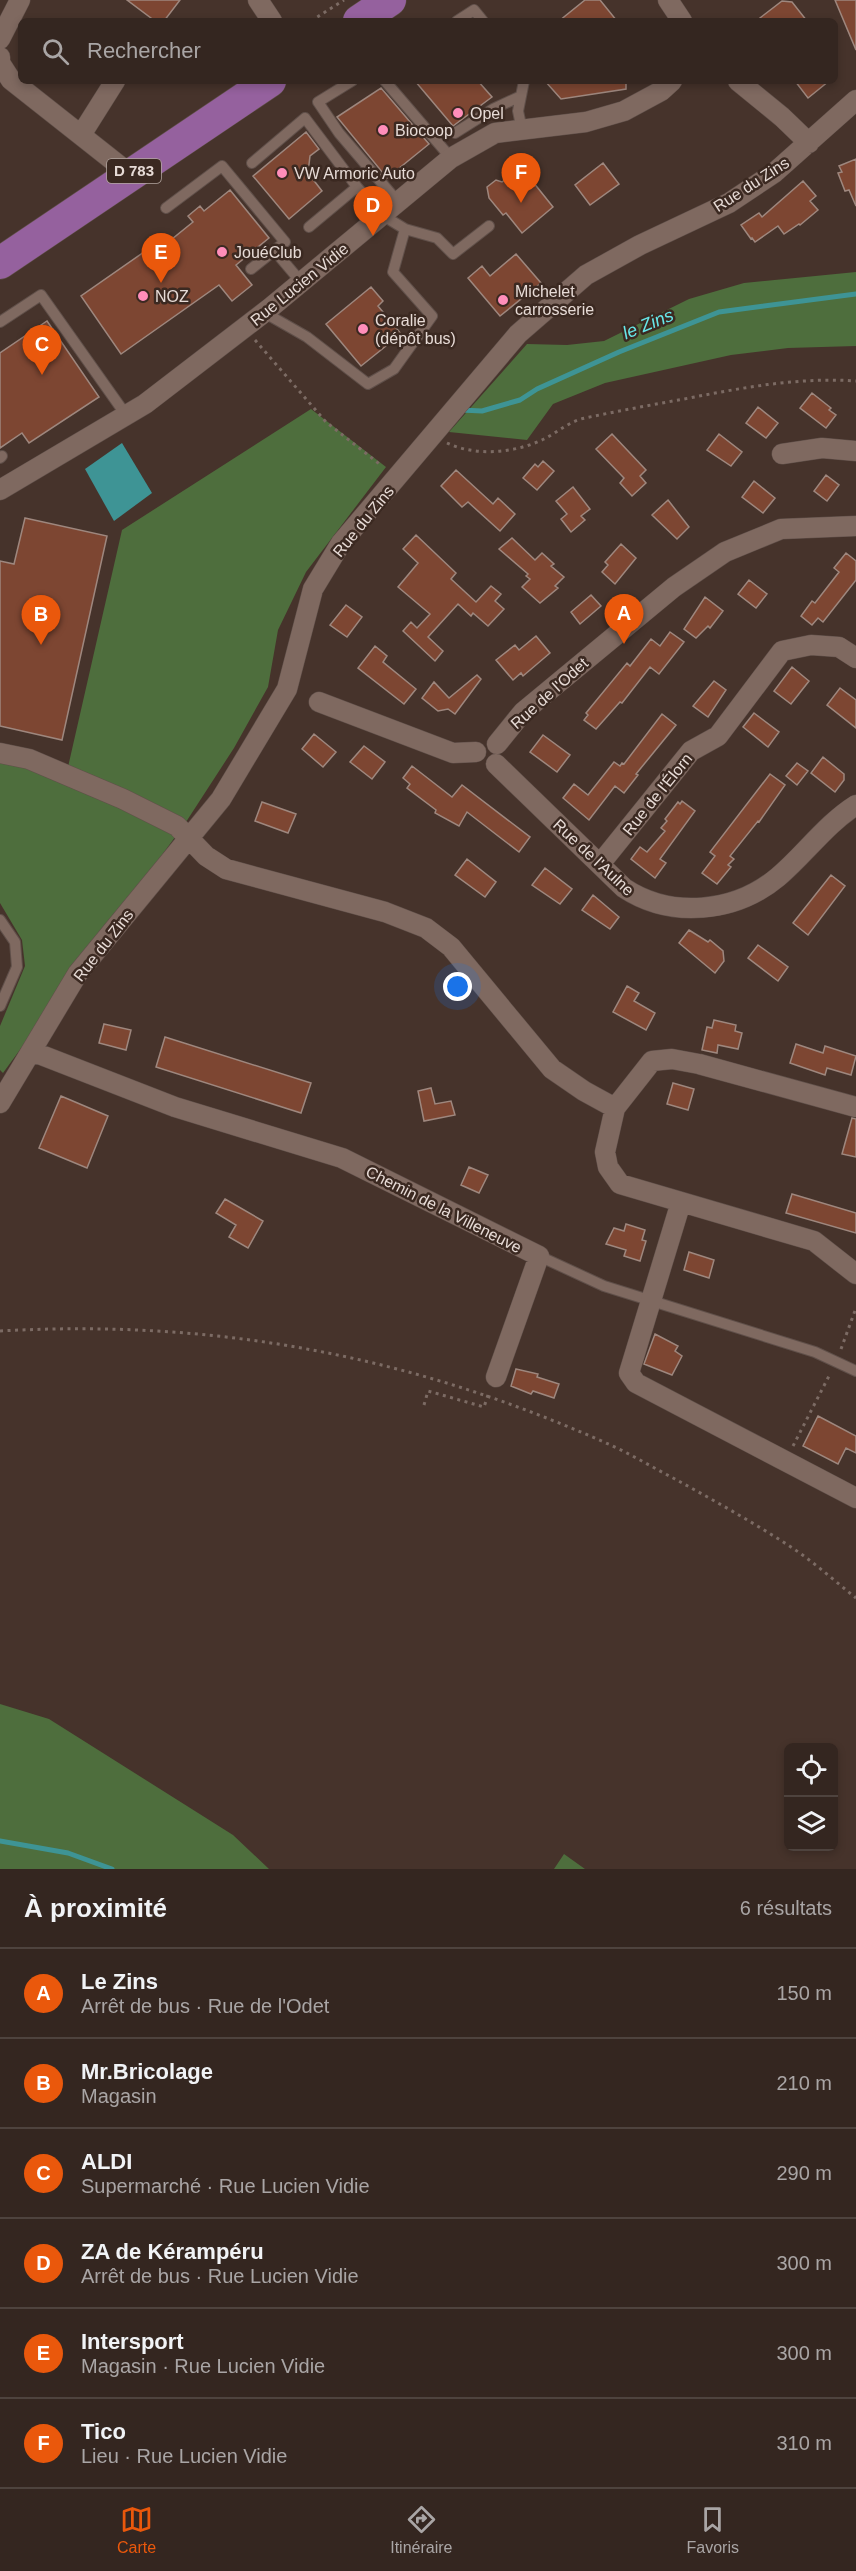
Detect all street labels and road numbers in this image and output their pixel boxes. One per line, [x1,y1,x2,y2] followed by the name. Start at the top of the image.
[710,154,792,215] street label: Rue du Zins
[107,159,161,183] road number: D 783
[247,240,352,329] street label: Rue Lucien Vidie
[330,482,397,560] street label: Rue du Zins
[507,654,592,732] street label: Rue de l'Odet
[619,749,695,839] street label: Rue de l'Élorn
[550,816,637,899] street label: Rue de l'Aulne
[70,906,137,985] street label: Rue du Zins
[363,1163,524,1256] street label: Chemin de la Villeneuve

